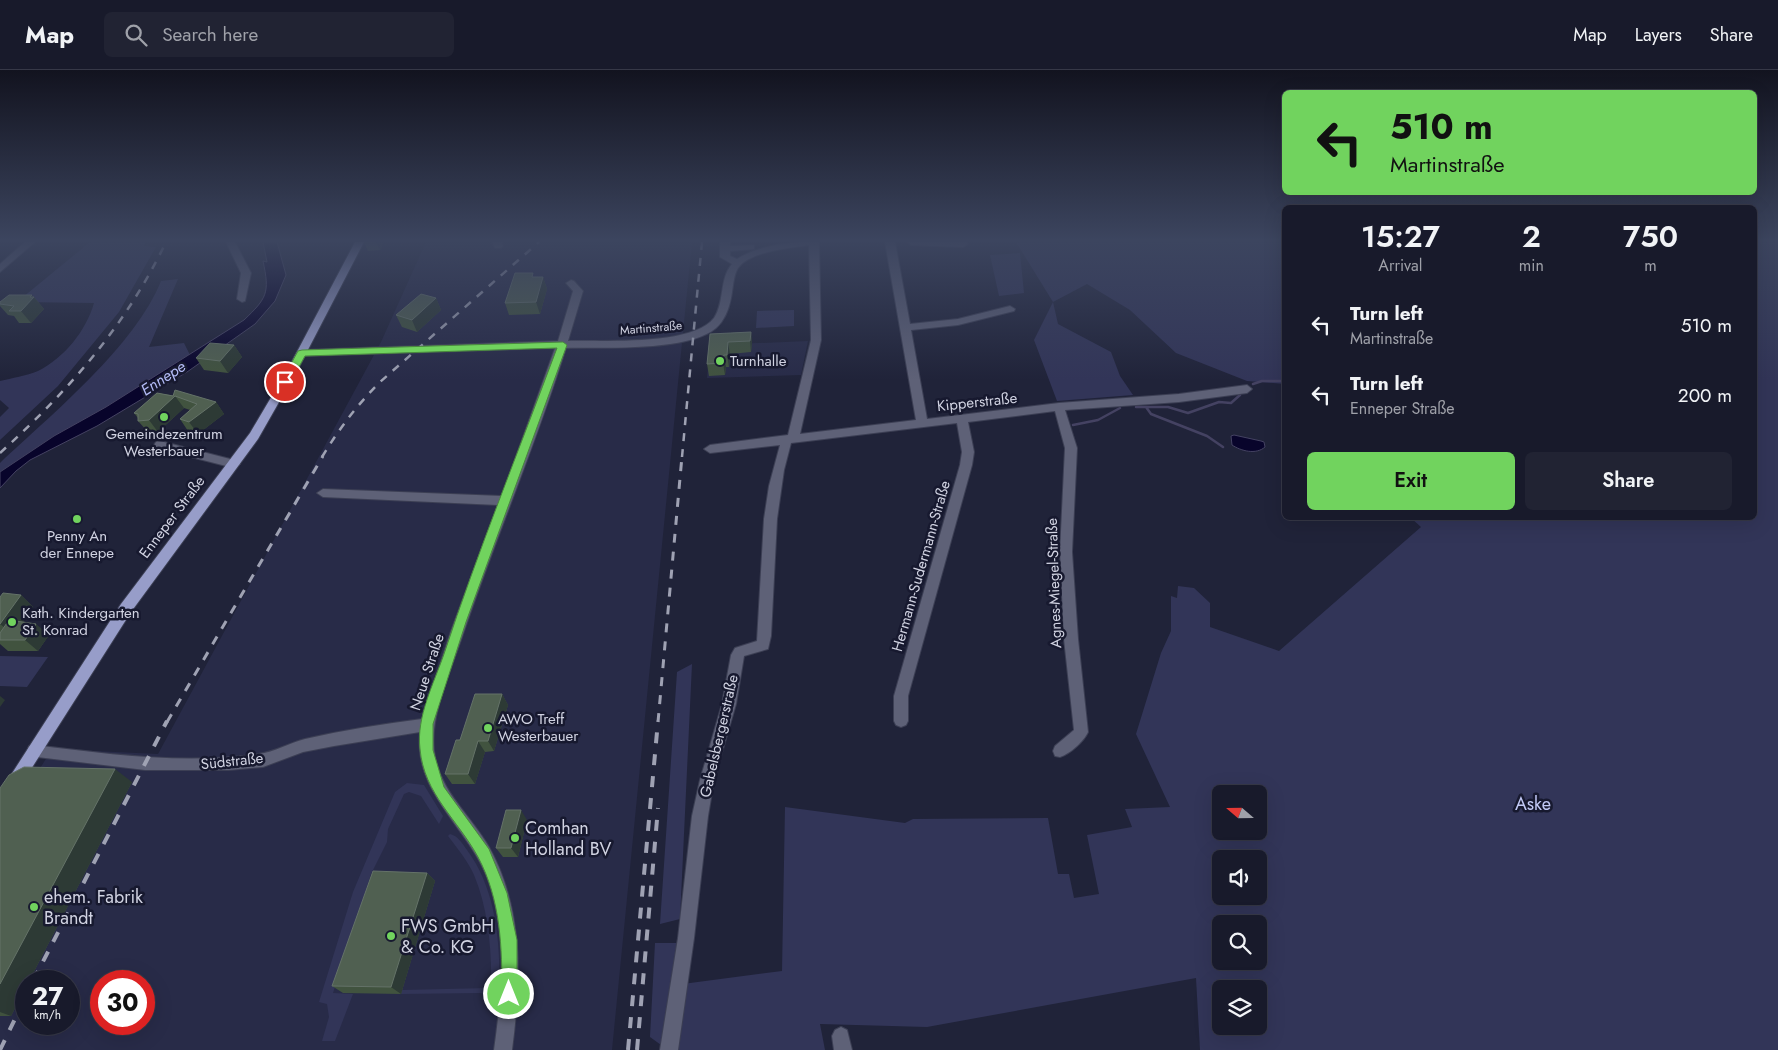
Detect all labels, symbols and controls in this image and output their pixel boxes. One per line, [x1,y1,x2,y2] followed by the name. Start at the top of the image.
[104,12,454,57] search box
[25,17,74,52] text: Map
[122,21,150,49] icon: search
[162,21,258,48] text: Search here
[1573,22,1607,48] text: Map
[1635,22,1682,48] text: Layers
[1710,22,1753,48] text: Share
[1390,102,1493,152] text: 510 m
[1307,110,1372,175] icon: left
[1390,148,1505,180] text: Martinstraße
[1361,215,1440,258] text: 15:27
[1522,215,1541,258] text: 2
[1623,215,1678,258] text: 750
[1378,254,1422,277] text: Arrival
[1519,254,1544,277] text: min
[1644,254,1657,277] text: m
[1350,300,1423,327] text: Turn left
[1307,311,1335,339] icon: left
[1681,312,1732,339] text: 510 m
[619,316,683,340] street label: Martinstraße
[1350,327,1433,350] text: Martinstraße
[730,350,787,372] place label: Turnhalle
[136,355,190,401] water label: Ennepe
[714,355,726,367] marker: Turnhalle
[264,361,306,403] pin
[271,368,299,396] icon: arrive
[1350,370,1423,397] text: Turn left
[1307,381,1335,409] icon: left
[1678,382,1732,409] text: 200 m
[936,387,1018,417] street label: Kipperstraße
[1350,397,1455,420] text: Enneper Straße
[158,411,170,423] marker: Gemeindezentrum Westerbauer
[105,423,223,462] place label: Gemeindezentrum Westerbauer
[1307,452,1515,510] button: Exit
[1525,452,1732,510] button: Share
[134,471,210,563] street label: Enneper Straße
[886,478,956,654] street label: Hermann-Sudermann-Straße
[71,513,83,525] marker: Penny An der Ennepe
[1041,517,1067,648] street label: Agnes-Miegel-Straße
[40,525,114,564] place label: Penny An der Ennepe
[22,602,140,641] place label: Kath. Kindergarten St. Konrad
[6,616,18,628] marker: Kath. Kindergarten St. Konrad
[404,630,450,713] street label: Neue Straße
[694,672,744,800] street label: Gabelsbergerstraße
[498,708,579,747] place label: AWO Treff Westerbauer
[482,722,494,734] marker: AWO Treff Westerbauer
[200,747,265,775] street label: Südstraße
[1212,785,1268,840] north arrow
[1212,785,1267,1035] map controls
[1515,791,1551,817] park label: Aske
[525,815,612,862] place label: Comhan Holland BV
[509,832,521,844] marker: Comhan Holland BV
[1212,850,1267,905] button: sound
[44,884,143,931] place label: ehem. Fabrik Brandt
[28,901,40,913] marker: ehem. Fabrik Brandt
[401,913,494,960] place label: FWS GmbH & Co. KG
[1212,915,1267,970] button: search
[385,930,397,942] marker: FWS GmbH & Co. KG
[482,967,534,1019] position arrow
[90,970,155,1035] speed limit sign: 30
[32,978,63,1014] text: 27
[1212,980,1267,1035] button: layers
[34,1006,61,1024] text: km/h

